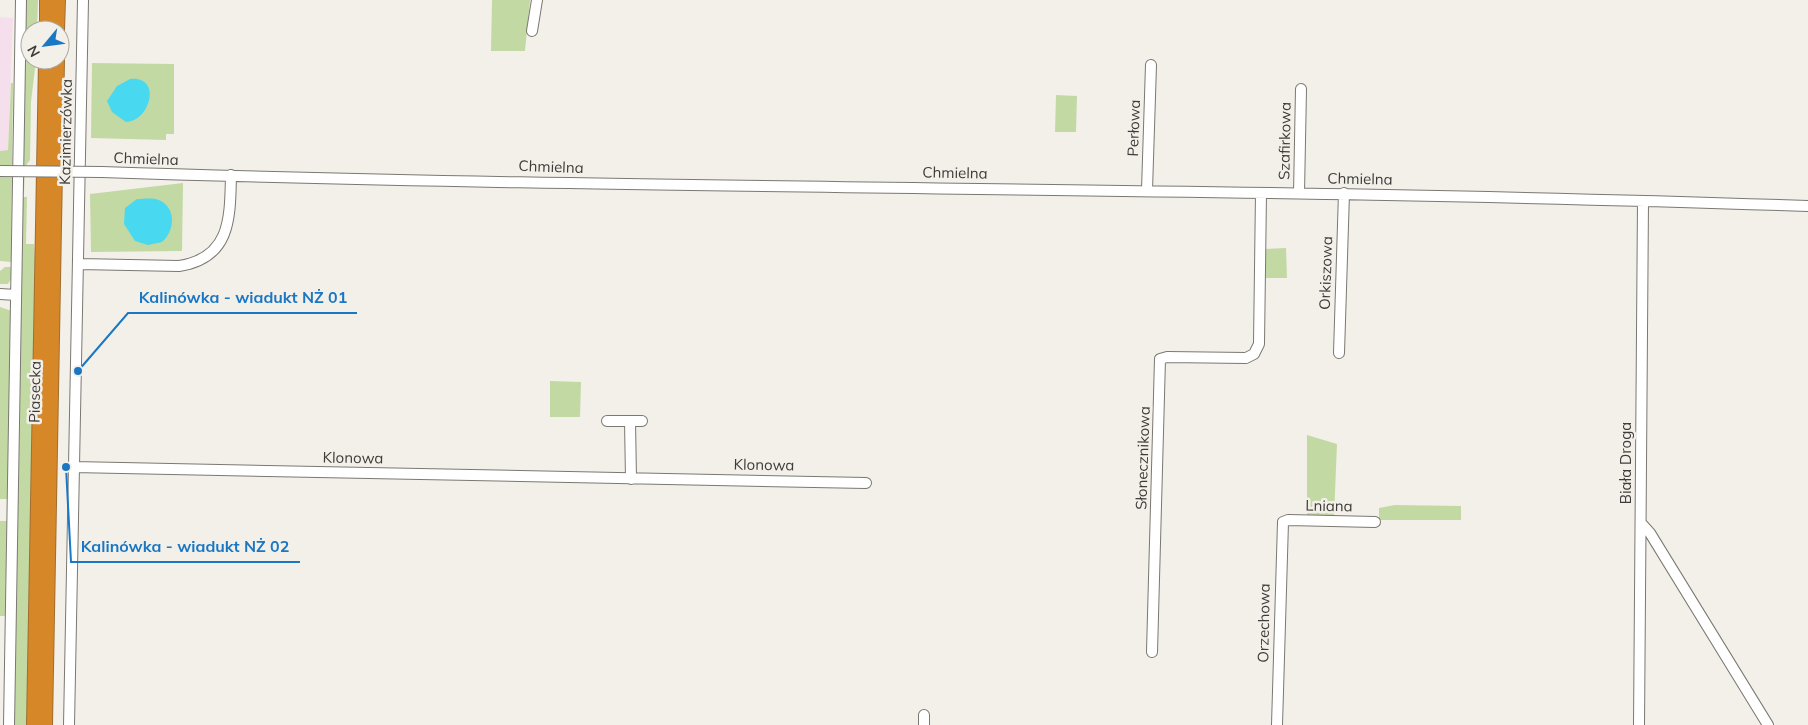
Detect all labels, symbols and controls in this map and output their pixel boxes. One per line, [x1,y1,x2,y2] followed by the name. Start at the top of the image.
[20,20,70,70] north arrow
[23,42,44,60] text: N
[55,79,76,185] street label: Kazimierzówka
[1123,99,1144,157] street label: Perłowa
[1274,102,1295,180] street label: Szafirkowa
[113,148,179,169] street label: Chmielna
[518,156,584,177] street label: Chmielna
[922,162,988,183] street label: Chmielna
[1327,168,1393,189] street label: Chmielna
[1315,236,1336,310] street label: Orkiszowa
[128,282,357,313] callout: Kalinówka - wiadukt NŻ 01
[139,287,347,307] text: Kalinówka - wiadukt NŻ 01
[24,361,45,423] street label: Piasecka
[1131,406,1154,510] street label: Słonecznikowa
[1616,422,1635,504] street label: Biała Droga
[322,447,384,468] street label: Klonowa
[733,454,795,475] street label: Klonowa
[1305,496,1353,515] street label: Lniana
[71,531,300,562] callout: Kalinówka - wiadukt NŻ 02
[81,536,289,556] text: Kalinówka - wiadukt NŻ 02
[1253,583,1274,663] street label: Orzechowa

